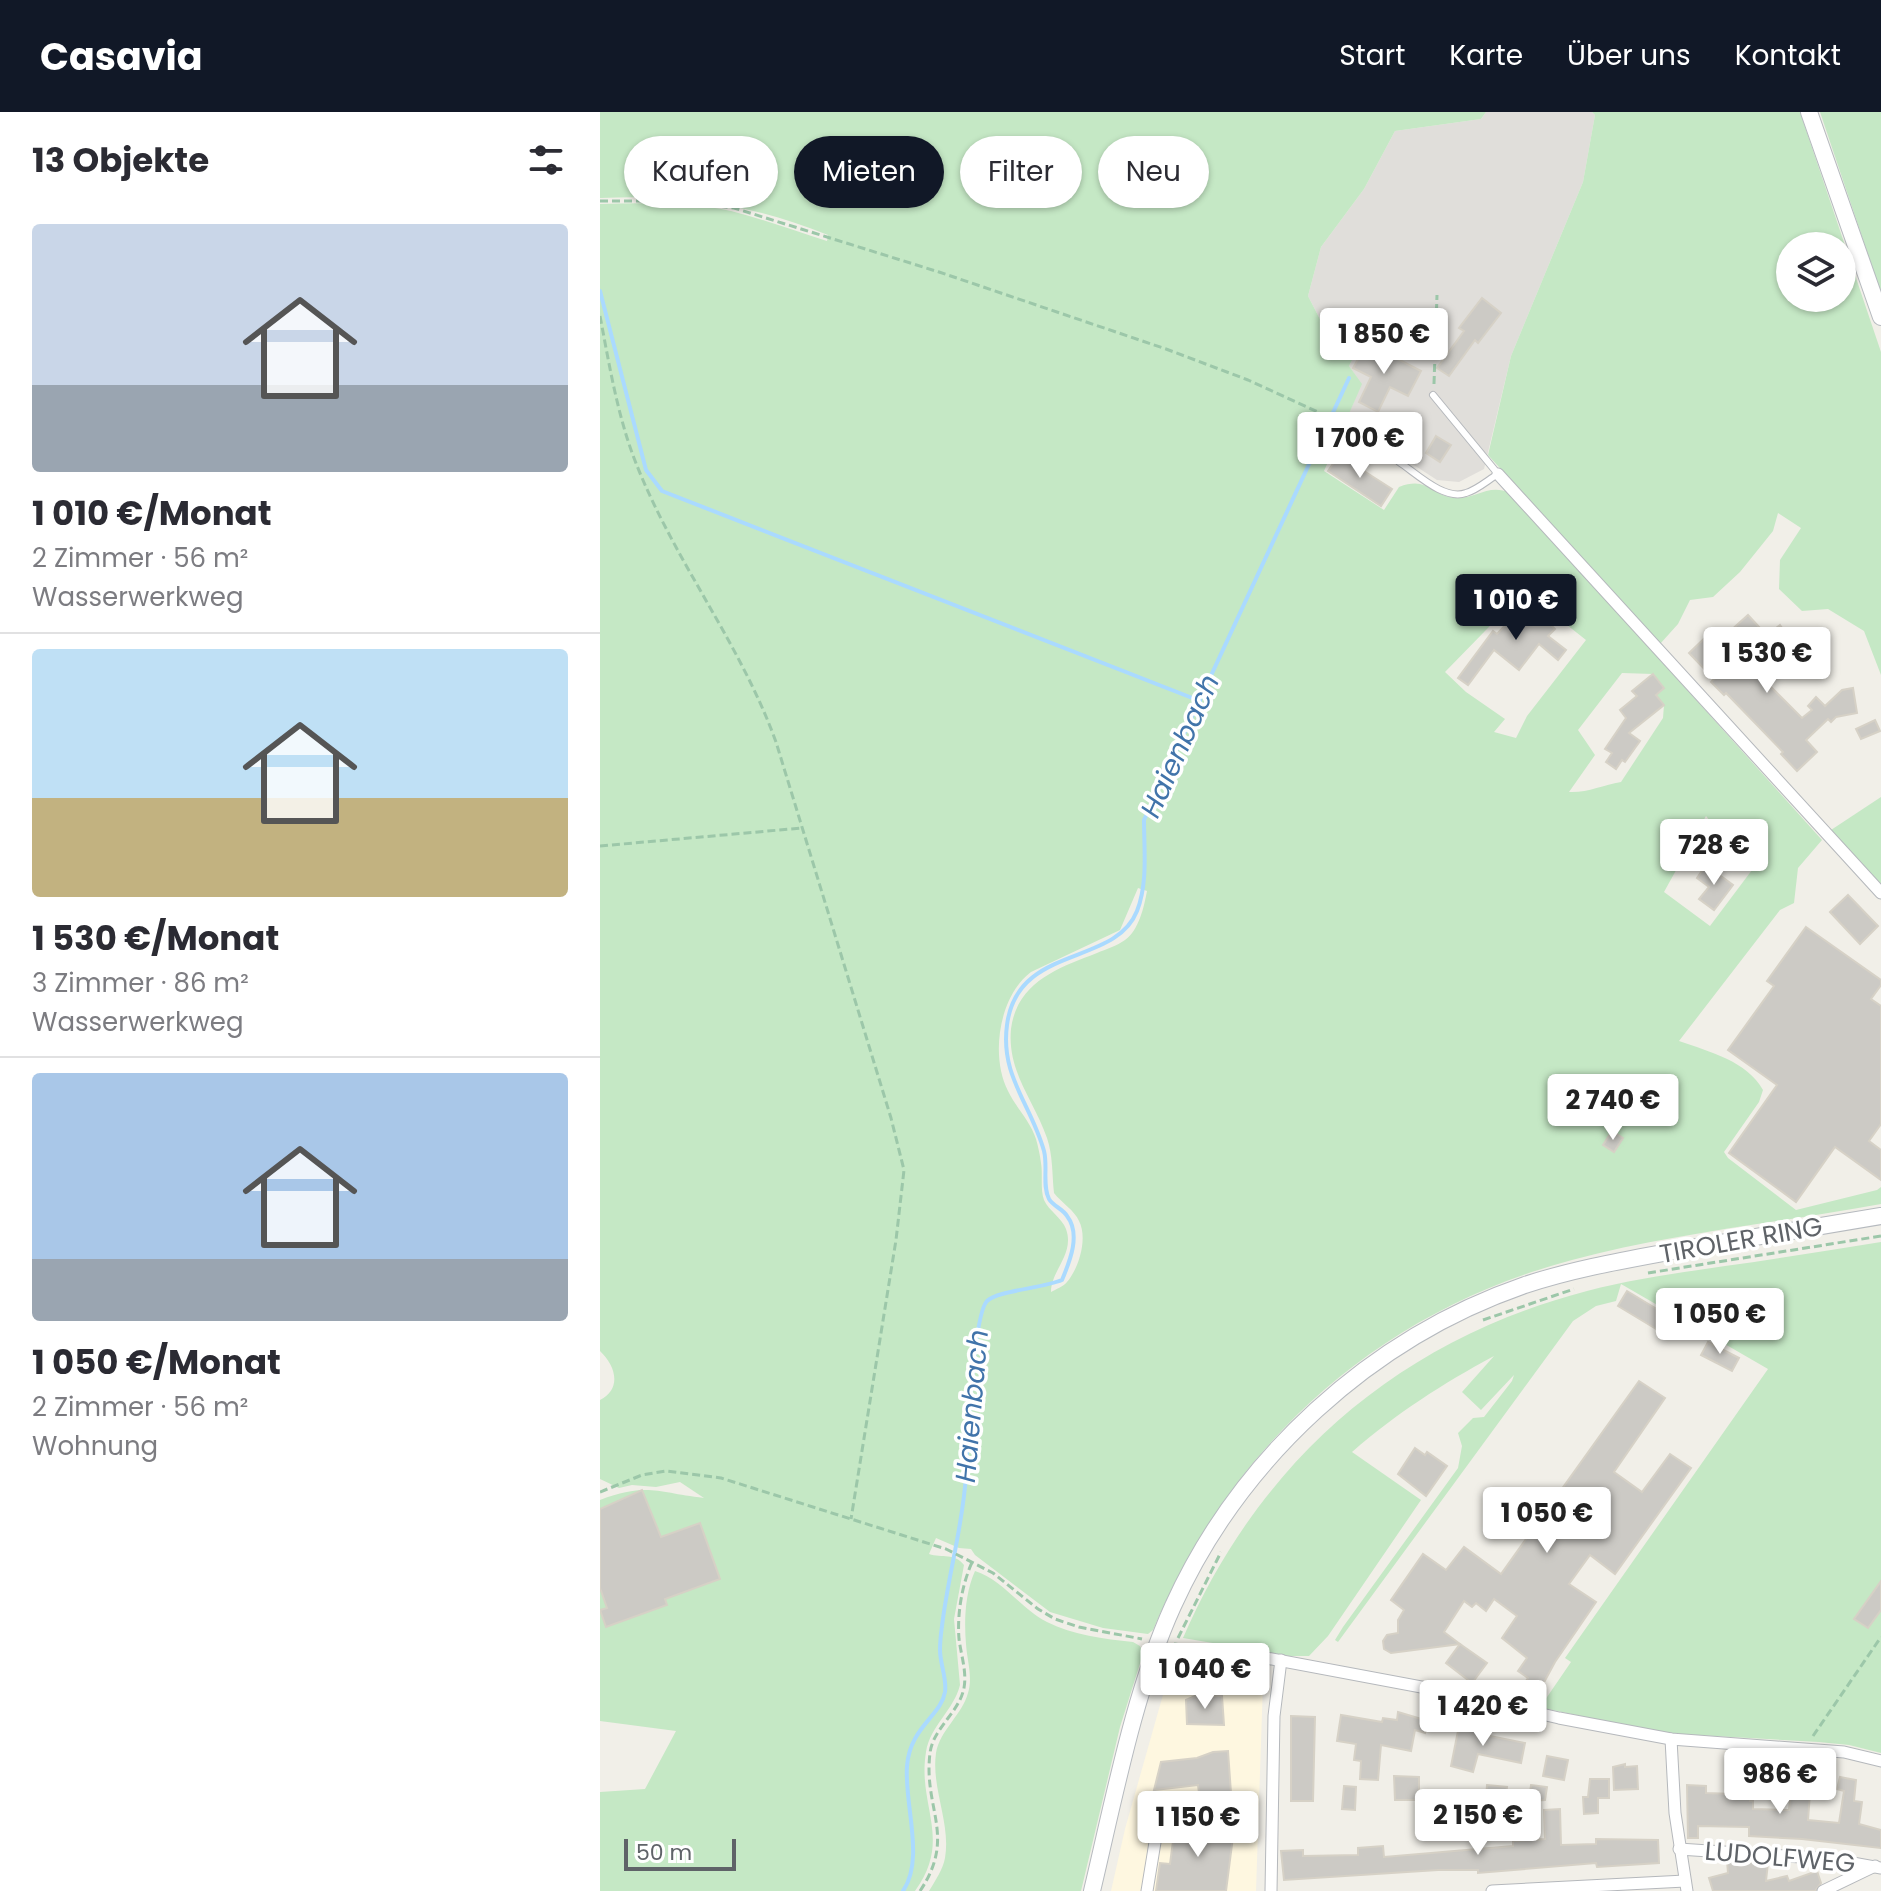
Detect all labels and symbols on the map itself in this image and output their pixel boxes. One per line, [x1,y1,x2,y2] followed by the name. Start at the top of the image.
[1310,308,1458,376] pin: 1 850 €
[1286,412,1434,480] pin: 1 700 €
[1442,574,1590,642] pin: 1 010 €
[1693,627,1841,695] pin: 1 530 €
[1131,668,1229,824] water label: Haienbach
[1658,819,1770,887] pin: 728 €
[1539,1074,1687,1142] pin: 2 740 €
[1657,1208,1825,1272] street label: TIROLER RING
[1646,1288,1794,1356] pin: 1 050 €
[946,1328,998,1484] water label: Haienbach
[1473,1487,1621,1555] pin: 1 050 €
[1131,1643,1279,1711] pin: 1 040 €
[1409,1680,1557,1748] pin: 1 420 €
[1724,1748,1836,1816] pin: 986 €
[1404,1789,1552,1857] pin: 2 150 €
[1124,1791,1272,1859] pin: 1 150 €
[1703,1832,1857,1882] street label: LUDOLFWEG
[624,1835,736,1871] scale bar

